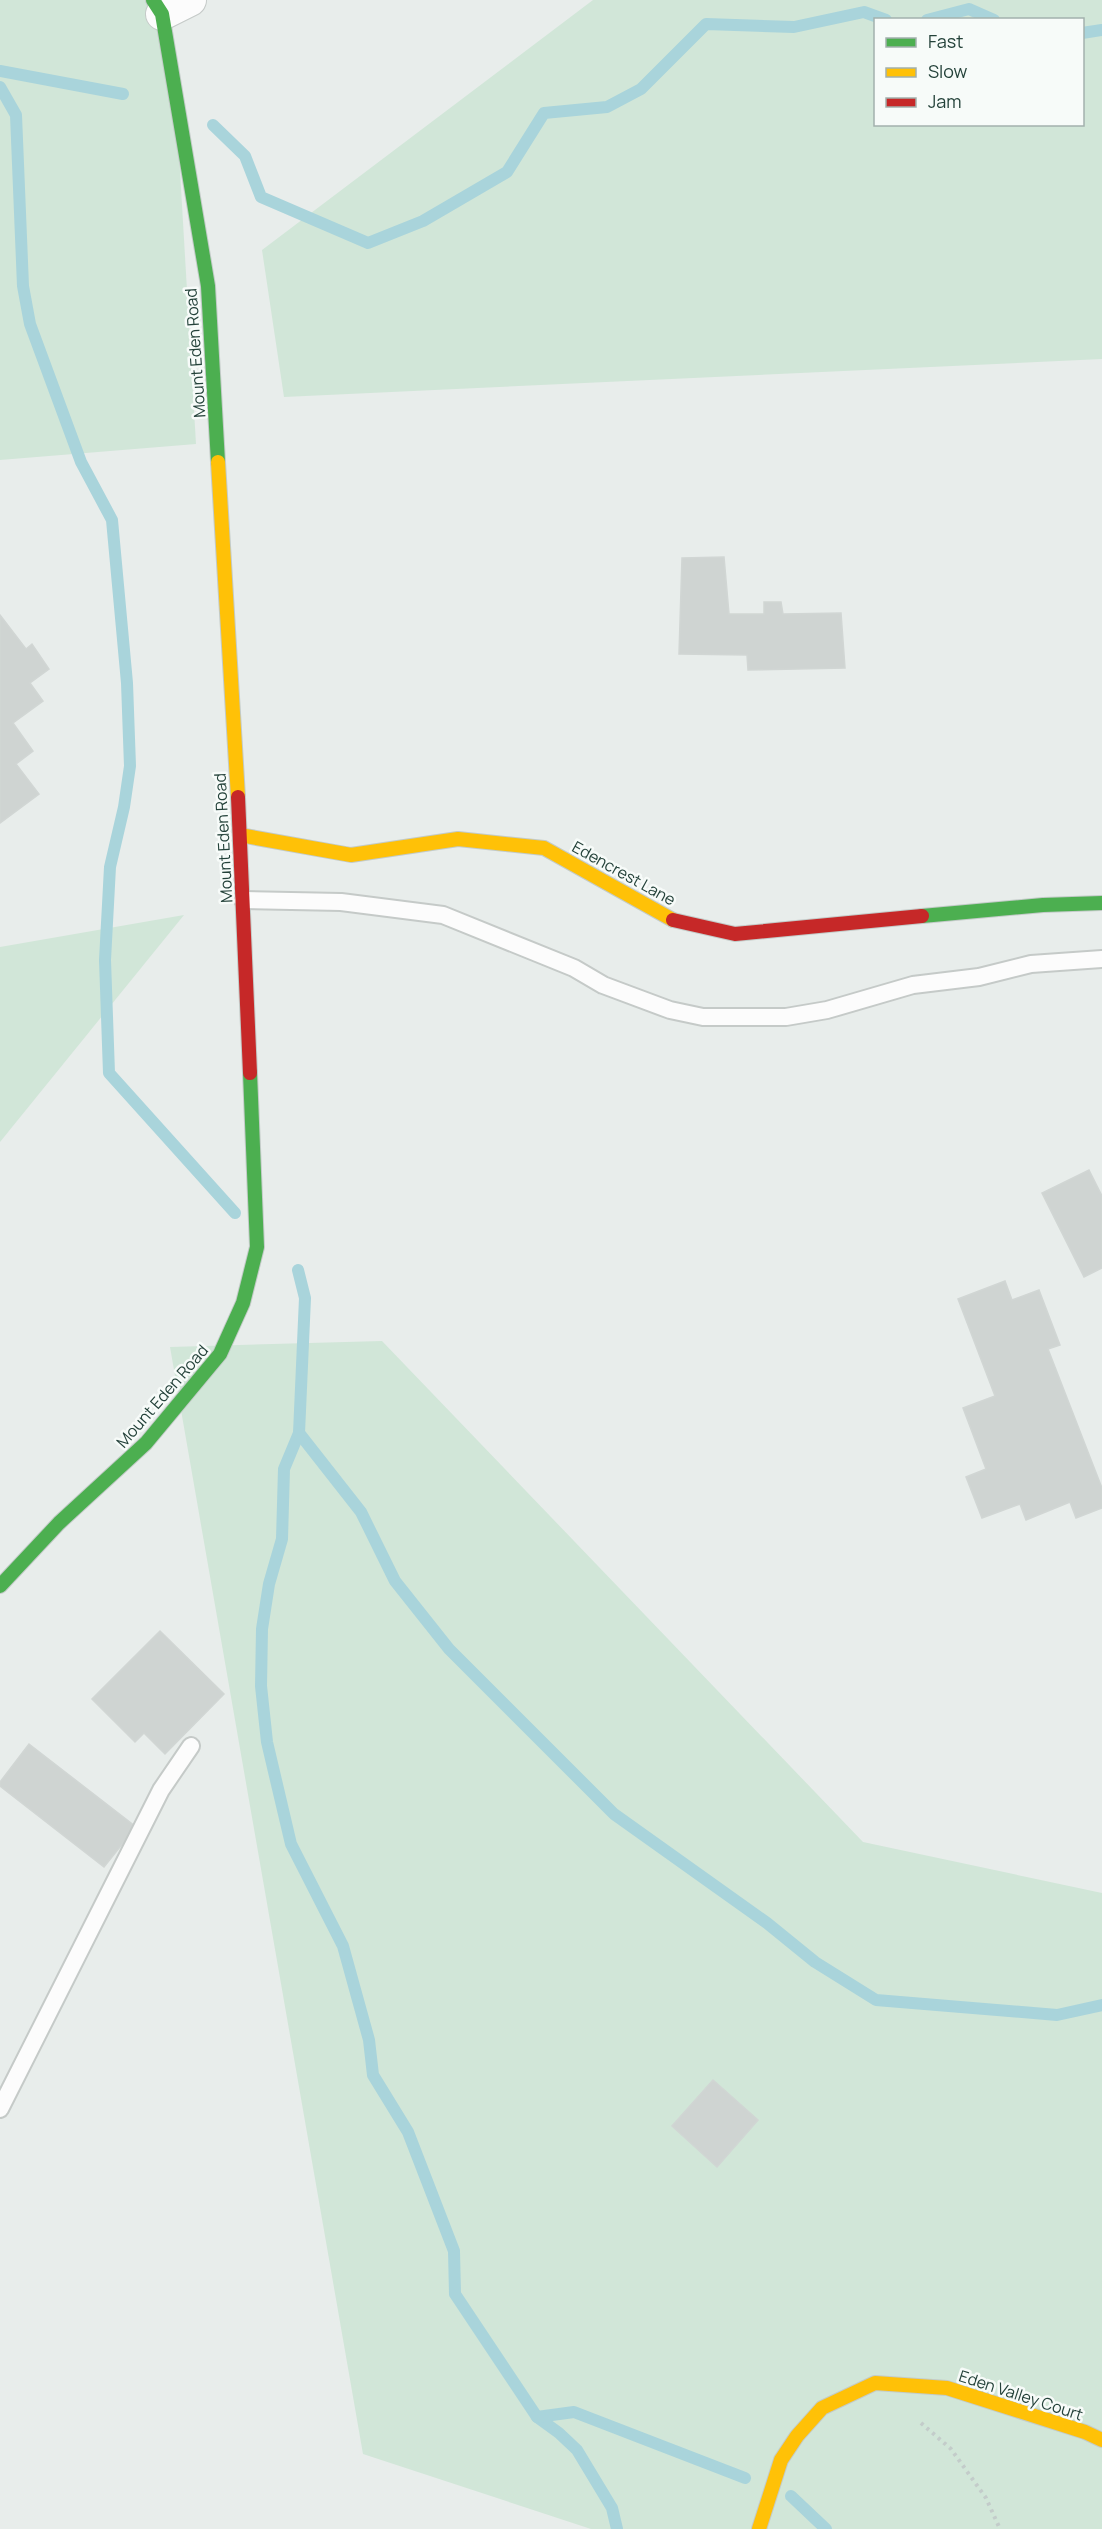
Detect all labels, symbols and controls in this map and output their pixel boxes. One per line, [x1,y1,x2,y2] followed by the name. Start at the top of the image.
[874,18,1084,126] legend
[928,29,963,53] text: Fast
[928,59,968,83] text: Slow
[928,89,962,113] text: Jam
[179,287,211,419] street label: Mount Eden Road
[209,773,237,903] street label: Mount Eden Road
[568,836,680,910] street label: Edencrest Lane
[111,1340,213,1452] street label: Mount Eden Road
[956,2365,1086,2425] street label: Eden Valley Court

